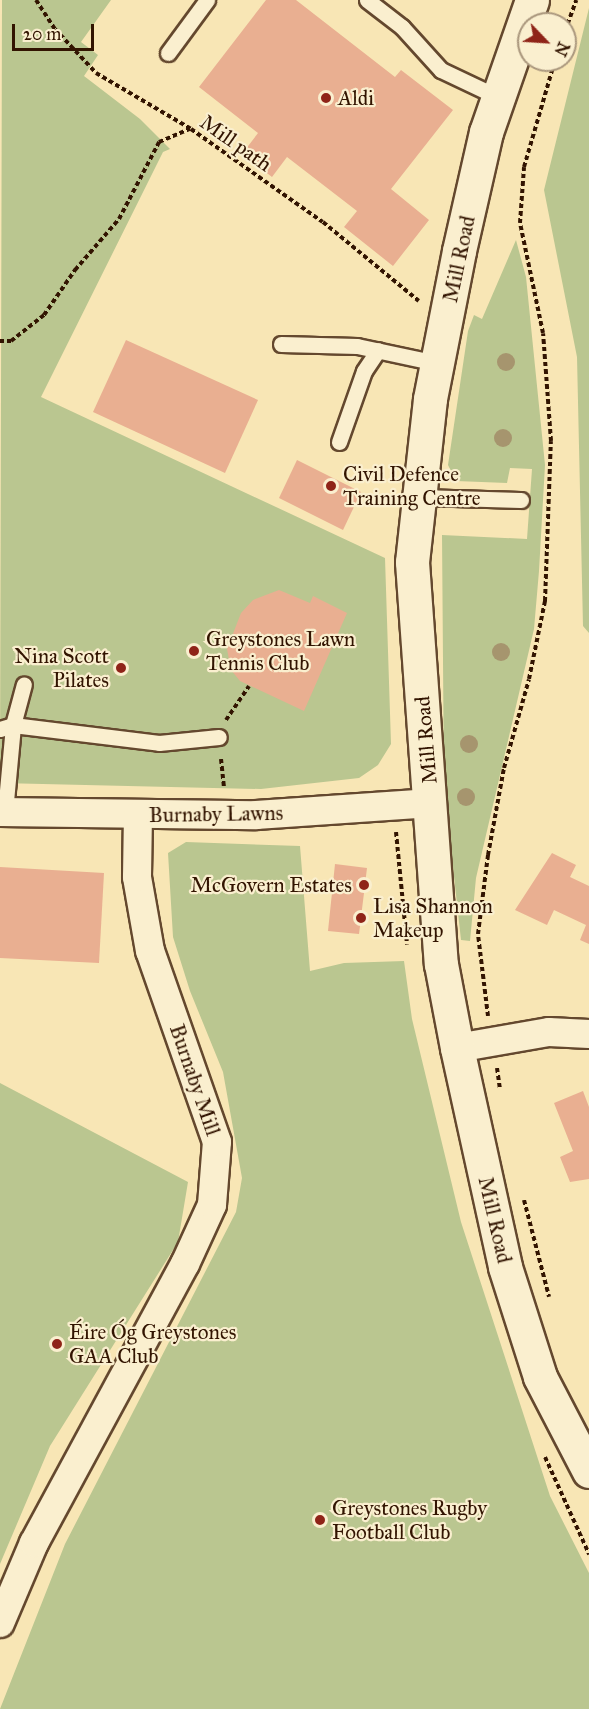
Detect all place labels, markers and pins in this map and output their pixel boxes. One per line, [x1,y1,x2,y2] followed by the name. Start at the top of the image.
[338,85,374,111] place label: Aldi
[319,91,333,105] marker: Aldi
[343,461,480,511] place label: Civil Defence Training Centre
[324,479,338,493] marker: Civil Defence Training Centre
[206,626,355,676] place label: Greystones Lawn Tennis Club
[14,643,109,693] place label: Nina Scott Pilates
[187,644,201,658] marker: Greystones Lawn Tennis Club
[114,661,128,675] marker: Nina Scott Pilates
[191,872,352,898] place label: McGovern Estates
[357,878,371,892] marker: McGovern Estates
[373,893,493,943] place label: Lisa Shannon Makeup
[354,911,368,925] marker: Lisa Shannon Makeup
[69,1319,236,1369] place label: Éire Óg Greystones GAA Club
[50,1337,64,1351] marker: Éire Óg Greystones GAA Club
[332,1495,487,1545] place label: Greystones Rugby Football Club
[313,1513,327,1527] marker: Greystones Rugby Football Club

